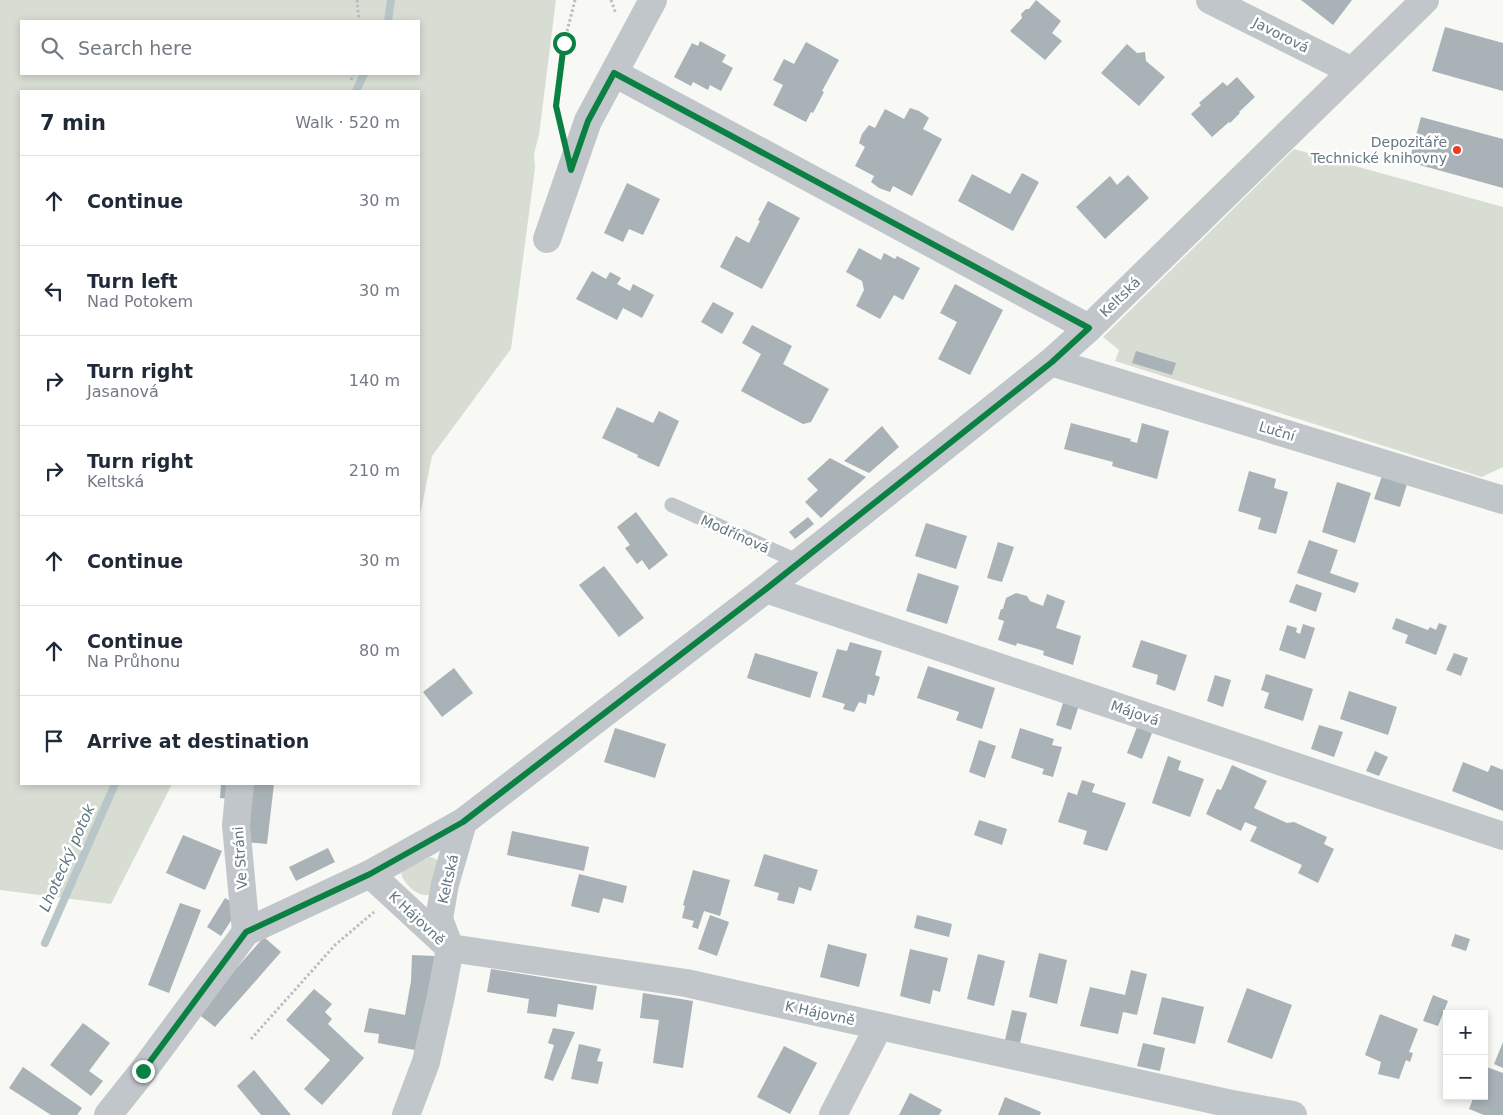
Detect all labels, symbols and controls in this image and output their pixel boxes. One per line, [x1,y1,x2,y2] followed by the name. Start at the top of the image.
[1250,14,1312,56] street label: Javorová
[20,20,420,75] search box
[553,32,576,55] route start
[38,34,66,62] icon: search
[78,37,192,59] text: Search here
[40,111,106,135] text: 7 min
[295,113,400,132] text: Walk · 520 m
[1310,134,1447,166] place label: Depozitáře Technické knihovny
[1451,144,1463,156] marker: Depozitáře Technické knihovny
[40,187,68,215] icon: ahead
[87,190,183,212] text: Continue
[359,191,400,210] text: 30 m
[87,270,178,292] text: Turn left
[1096,274,1144,320] street label: Keltská
[40,277,68,305] icon: left
[359,281,400,300] text: 30 m
[87,292,193,311] text: Nad Potokem
[87,360,193,382] text: Turn right
[40,367,68,395] icon: right
[349,371,400,390] text: 140 m
[87,382,159,401] text: Jasanová
[1257,418,1298,444] street label: Luční
[87,450,193,472] text: Turn right
[40,457,68,485] icon: right
[349,461,400,480] text: 210 m
[87,472,144,491] text: Keltská
[698,512,772,556] street label: Modřínová
[40,547,68,575] icon: ahead
[87,550,183,572] text: Continue
[359,551,400,570] text: 30 m
[87,630,183,652] text: Continue
[40,637,68,665] icon: ahead
[359,641,400,660] text: 80 m
[87,652,180,671] text: Na Průhonu
[1109,697,1161,729] street label: Májová
[40,727,68,755] icon: arrive
[87,730,309,752] text: Arrive at destination
[35,801,99,914] water label: Lhotecký potok
[230,826,250,890] street label: Ve Stráni
[435,853,461,905] street label: Keltská
[386,888,448,948] street label: K Hájovně
[784,998,856,1028] street label: K Hájovně
[1443,1010,1488,1100] map controls
[1443,1010,1488,1055] button: +
[1443,1055,1488,1100] button: −
[132,1060,155,1083] route end

